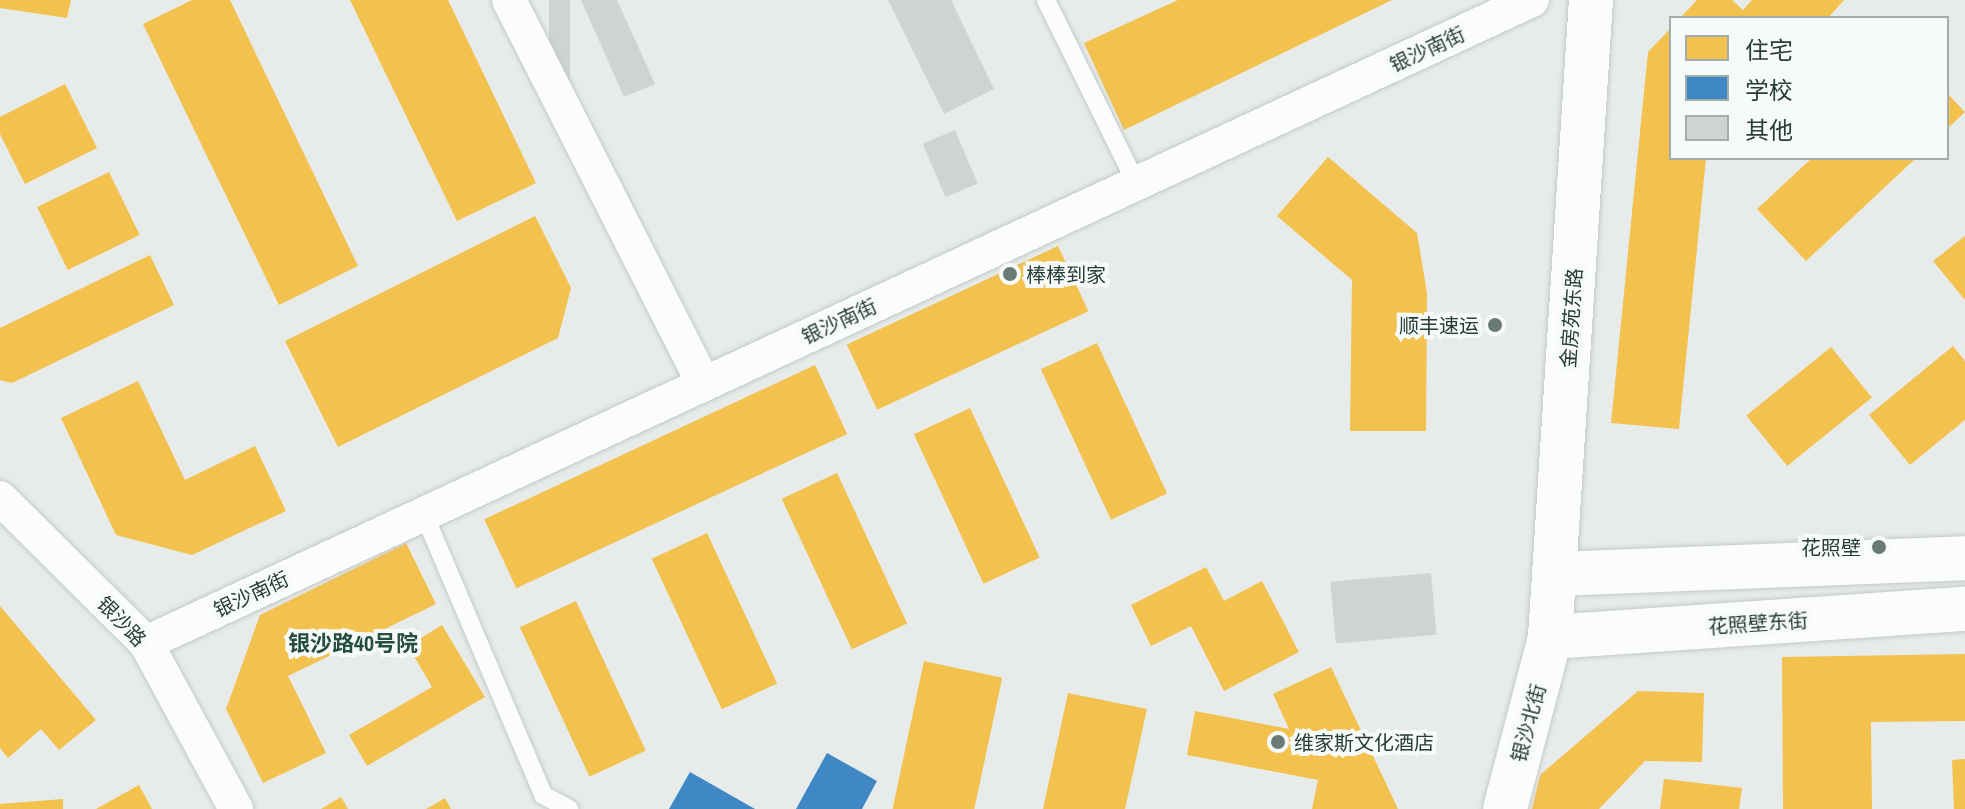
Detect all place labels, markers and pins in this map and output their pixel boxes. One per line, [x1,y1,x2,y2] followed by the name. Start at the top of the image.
[1026,262,1106,286] place label: 棒棒到家
[1001,265,1019,283] marker: 棒棒到家
[1399,313,1479,337] place label: 顺丰速运
[1486,316,1504,334] marker: 顺丰速运
[1801,535,1861,559] place label: 花照壁
[1868,536,1890,558] marker: 花照壁
[1294,730,1434,754] place label: 维家斯文化酒店
[1269,733,1287,751] marker: 维家斯文化酒店

